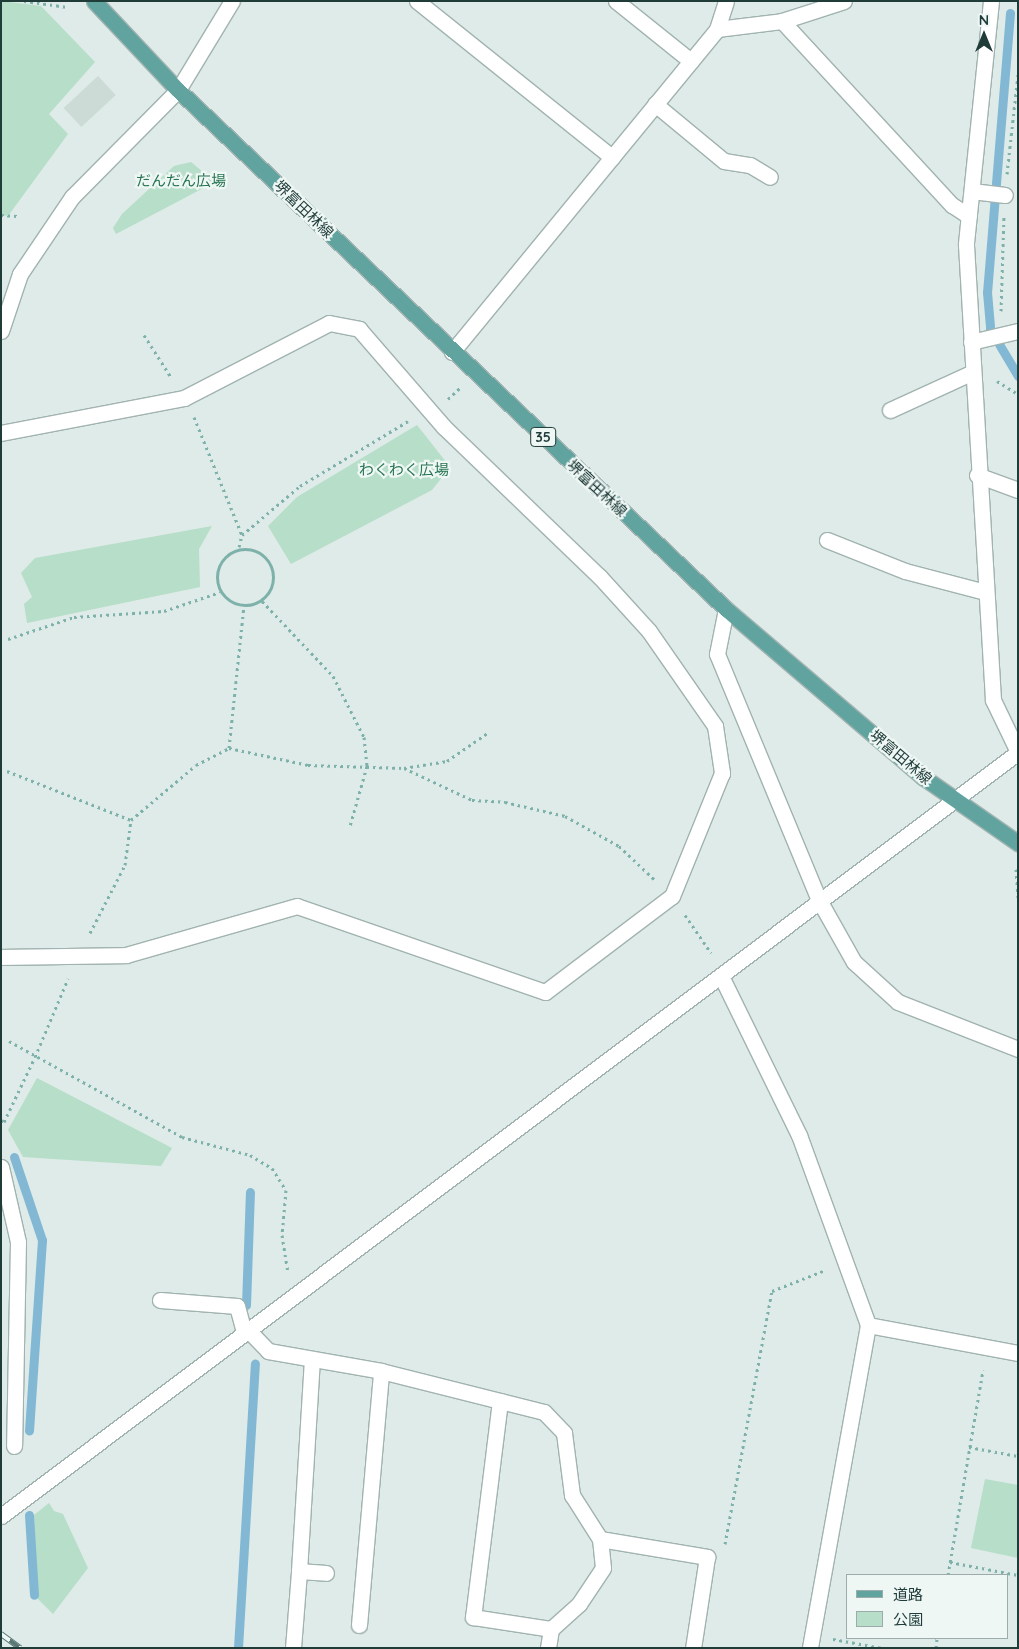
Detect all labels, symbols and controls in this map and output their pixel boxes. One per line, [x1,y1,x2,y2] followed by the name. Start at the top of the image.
[959,10,1009,60] north arrow
[979,11,989,29] text: N
[136,172,226,190] park label: だんだん広場
[271,176,337,242] street label: 堺富田林線
[529,426,557,448] road number: 35
[563,456,631,520] street label: 堺富田林線
[359,461,449,479] park label: わくわく広場
[866,726,936,788] street label: 堺富田林線
[846,1574,1009,1639] legend
[893,1585,923,1604] text: 道路
[893,1610,923,1629] text: 公園

